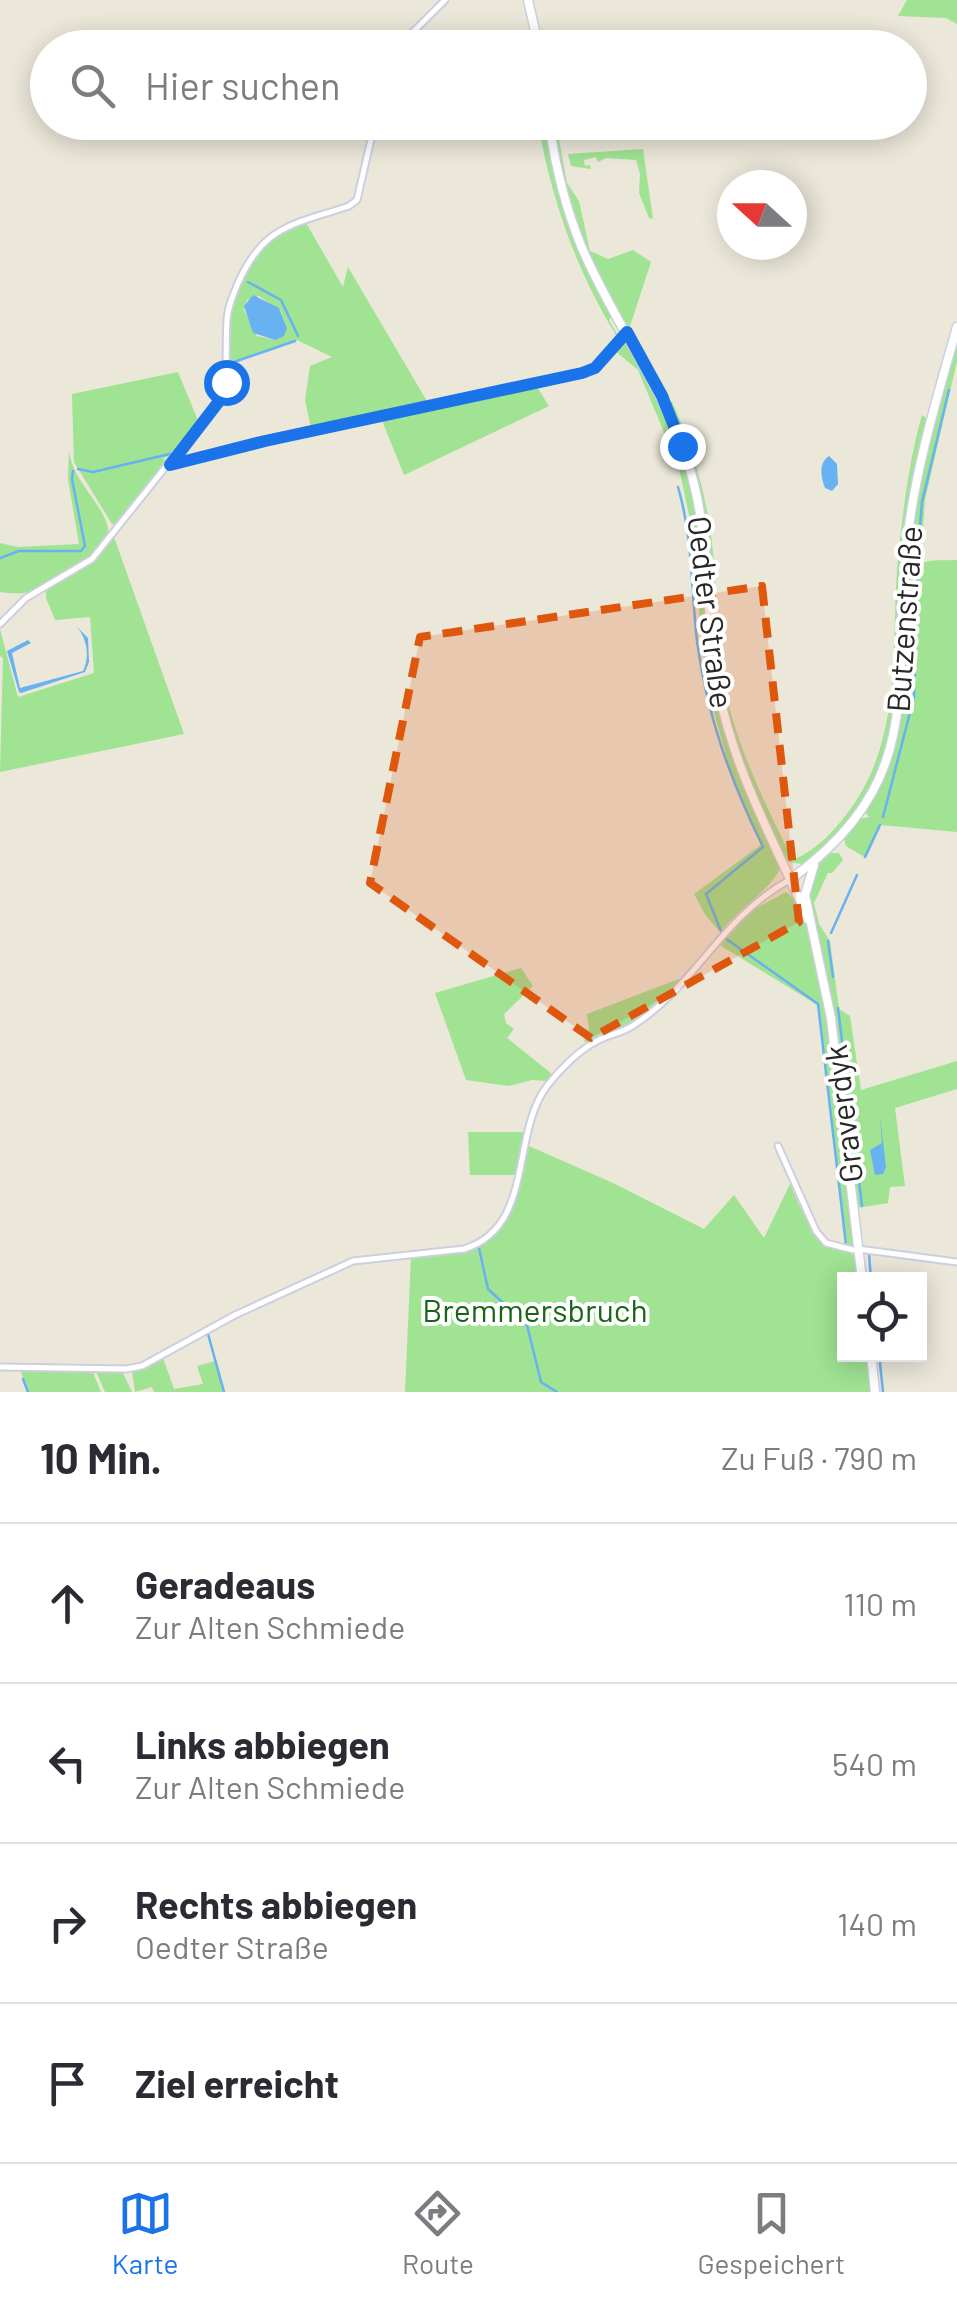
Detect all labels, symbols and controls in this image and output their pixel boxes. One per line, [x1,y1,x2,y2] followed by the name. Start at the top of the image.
[30,30,927,140] search box
[65,58,120,113] icon: search
[145,62,341,108] text: Hier suchen
[717,170,807,260] north arrow
[204,360,250,406] route start
[660,424,706,470] route end
[681,513,743,711] street label: Oedter Straße
[878,525,928,713] street label: Butzenstraße
[815,1043,869,1185] street label: Graverdyk
[837,1272,927,1362] map controls
[837,1272,927,1362] button: locate
[422,1290,648,1328] park label: Bremmersbruch
[40,1432,162,1482] text: 10 Min.
[721,1438,917,1476] text: Zu Fuß · 790 m
[135,1561,315,1607] text: Geradeaus
[40,1576,95,1631] icon: ahead
[844,1584,917,1622] text: 110 m
[135,1607,405,1645] text: Zur Alten Schmiede
[135,1721,390,1767] text: Links abbiegen
[40,1736,95,1791] icon: left
[832,1744,917,1782] text: 540 m
[135,1767,405,1805] text: Zur Alten Schmiede
[135,1881,417,1927] text: Rechts abbiegen
[40,1896,95,1951] icon: right
[837,1904,917,1942] text: 140 m
[135,1927,329,1965] text: Oedter Straße
[40,2056,95,2111] icon: arrive
[135,2060,339,2106] text: Ziel erreicht
[112,2186,178,2280] tab: Karte
[402,2186,474,2280] tab: Route
[697,2186,845,2280] tab: Gespeichert

